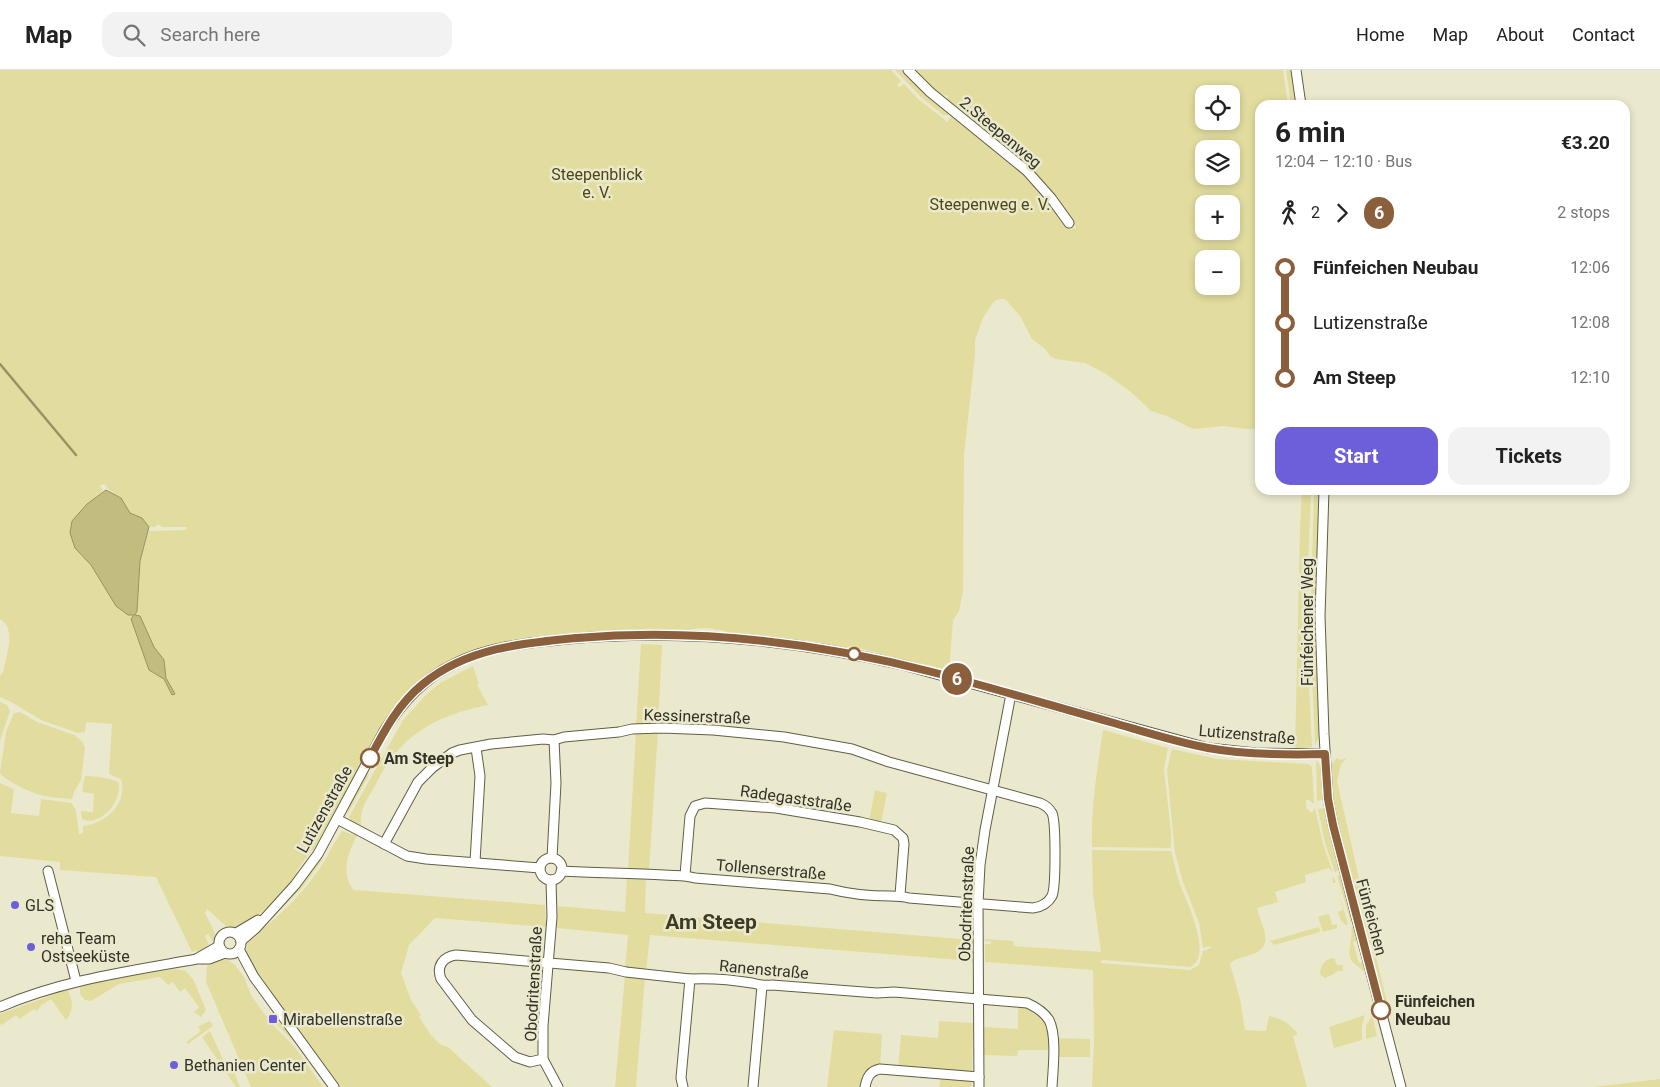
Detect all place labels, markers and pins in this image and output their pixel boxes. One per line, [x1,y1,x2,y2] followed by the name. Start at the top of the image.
[847,647,861,661] unlabelled marker
[360,748,380,768] marker: Am Steep
[384,749,454,768] place label: Am Steep
[25,896,54,915] place label: GLS
[9,899,21,911] marker: GLS
[41,929,130,966] place label: reha Team Ostseeküste
[25,941,37,953] marker: reha Team Ostseeküste
[1395,992,1475,1029] place label: Fünfeichen Neubau
[1371,1000,1391,1020] marker: Fünfeichen Neubau
[283,1010,403,1029] place label: Mirabellenstraße
[267,1013,279,1025] marker: Mirabellenstraße
[184,1056,307,1075] place label: Bethanien Center
[168,1059,180,1071] marker: Bethanien Center

